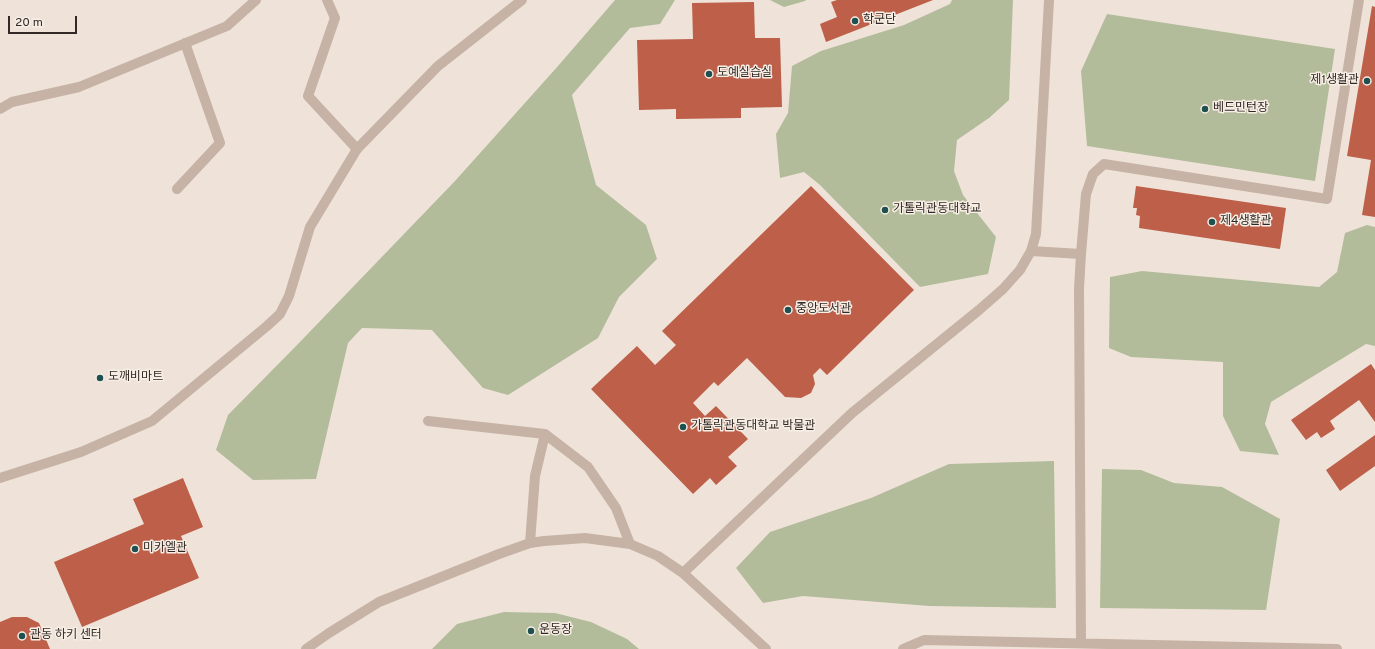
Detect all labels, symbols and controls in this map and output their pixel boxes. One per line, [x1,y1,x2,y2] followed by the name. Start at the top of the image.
[10,8,79,34] scale bar
[863,14,896,28] place label: 학군단
[15,15,43,31] text: 20 m
[850,16,860,26] marker: 학군단
[717,67,772,81] place label: 도예실습실
[704,69,714,79] marker: 도예실습실
[1310,74,1359,88] place label: 제1생활관
[1362,76,1372,86] marker: 제1생활관
[1213,102,1268,116] place label: 베드민턴장
[1200,104,1210,114] marker: 베드민턴장
[893,203,981,217] place label: 가톨릭관동대학교
[880,205,890,215] marker: 가톨릭관동대학교
[1220,215,1272,229] place label: 제4생활관
[1207,217,1217,227] marker: 제4생활관
[796,303,851,317] place label: 중앙도서관
[783,305,793,315] marker: 중앙도서관
[108,371,163,385] place label: 도깨비마트
[95,373,105,383] marker: 도깨비마트
[691,420,815,434] place label: 가톨릭관동대학교 박물관
[678,422,688,432] marker: 가톨릭관동대학교 박물관
[143,542,187,556] place label: 미카엘관
[130,544,140,554] marker: 미카엘관
[539,624,572,638] place label: 운동장
[526,626,536,636] marker: 운동장
[30,629,102,643] place label: 관동 하키 센터
[17,631,27,641] marker: 관동 하키 센터

